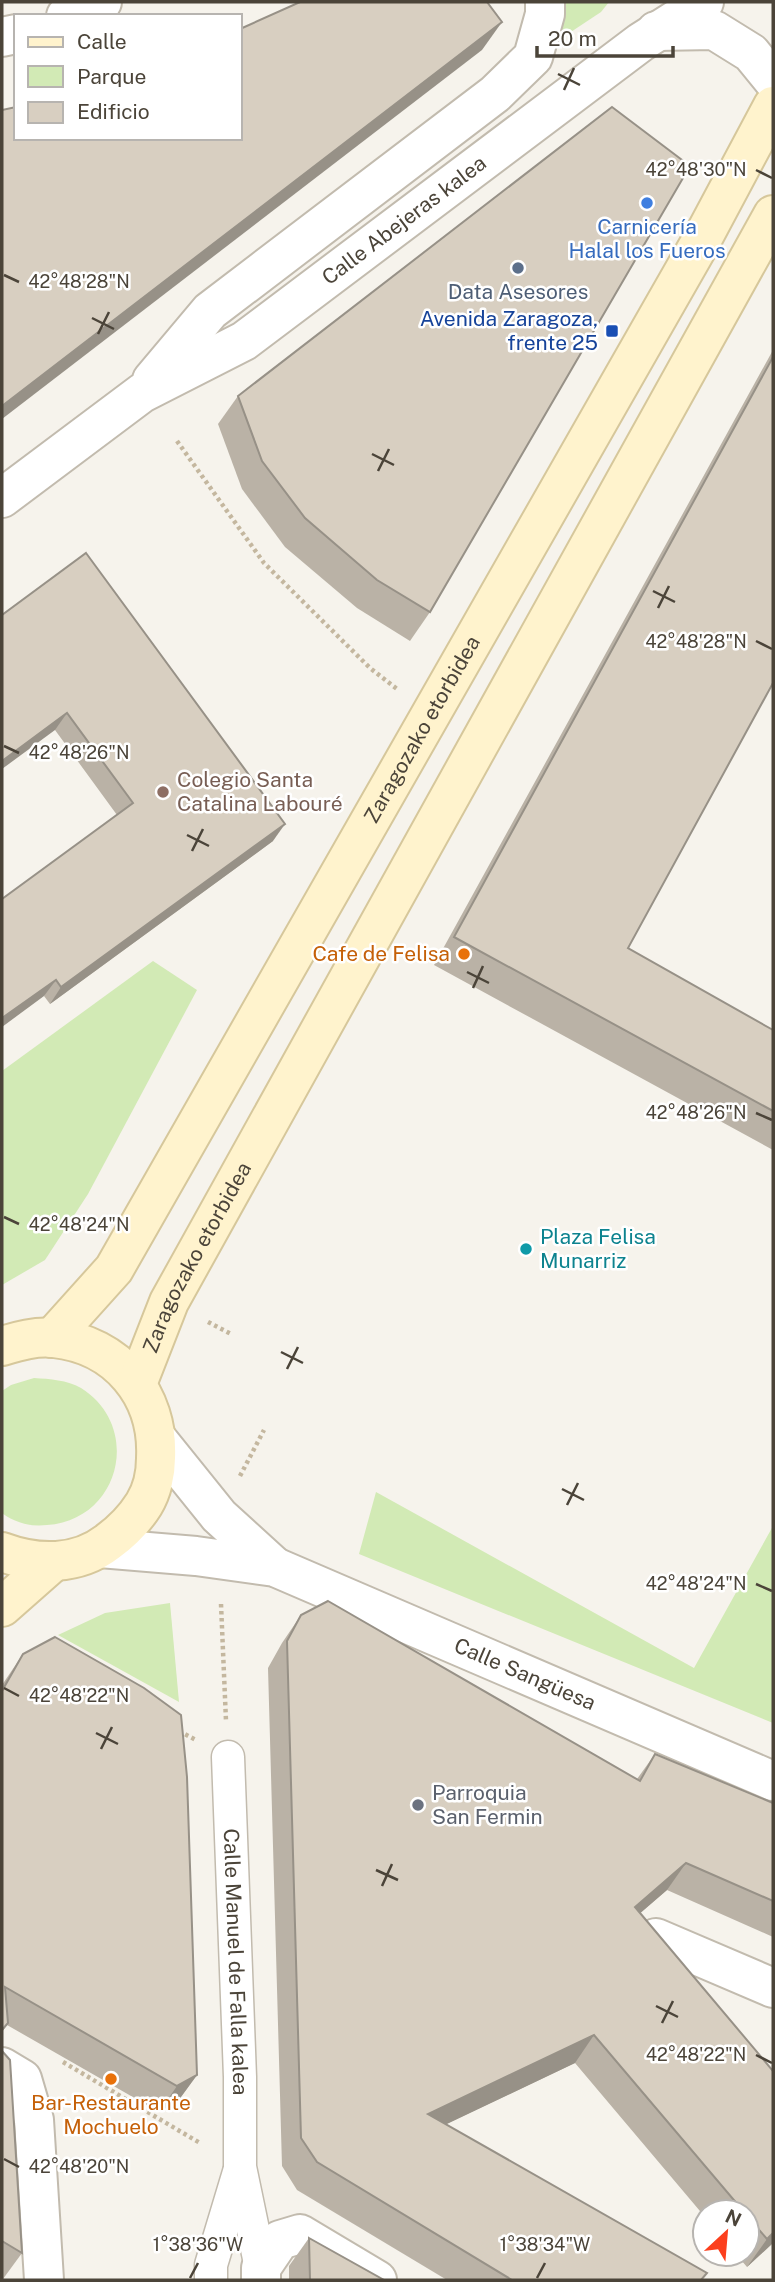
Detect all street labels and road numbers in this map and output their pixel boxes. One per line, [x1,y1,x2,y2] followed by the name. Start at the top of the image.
[317,150,491,290] street label: Calle Abejeras kalea
[358,631,485,827] street label: Zaragozako etorbidea
[137,1158,256,1357] street label: Zaragozako etorbidea
[450,1632,600,1715] street label: Calle Sangüesa
[219,1828,253,2095] street label: Calle Manuel de Falla kalea

